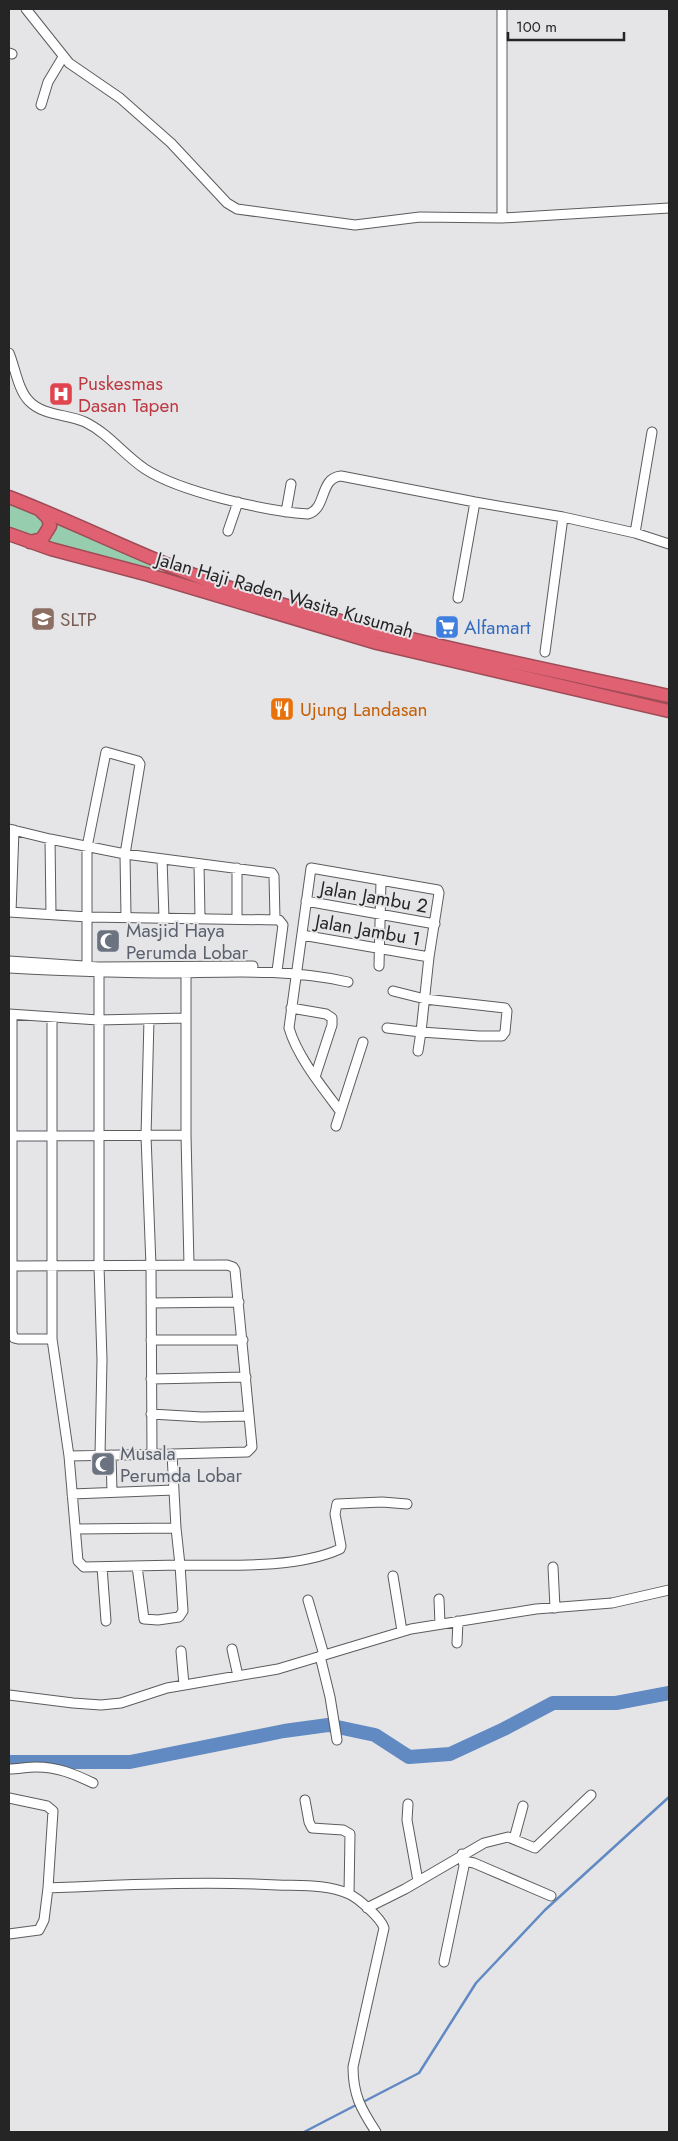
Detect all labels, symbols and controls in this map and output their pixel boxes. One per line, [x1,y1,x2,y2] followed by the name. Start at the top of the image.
[508,10,624,42] scale bar
[516,16,557,38] text: 100 m
[78,370,179,419] place label: Puskesmas Dasan Tapen
[48,381,74,407] hospital icon: Puskesmas Dasan Tapen
[150,544,417,645] street label: Jalan Haji Raden Wasita Kusumah
[30,606,56,632] school or university icon: SLTP
[60,606,97,633] place label: SLTP
[434,614,460,640] supermarket icon: Alfamart
[464,614,531,641] place label: Alfamart
[269,696,295,722] restaurant icon: Ujung Landasan
[300,696,428,723] place label: Ujung Landasan
[315,874,430,920] street label: Jalan Jambu 2
[310,907,423,953] street label: Jalan Jambu 1
[126,917,249,966] place label: Masjid Haya Perumda Lobar
[95,928,121,954] mosque icon: Masjid Haya Perumda Lobar
[120,1440,243,1489] place label: Musala Perumda Lobar
[90,1451,116,1477] mosque icon: Musala Perumda Lobar

